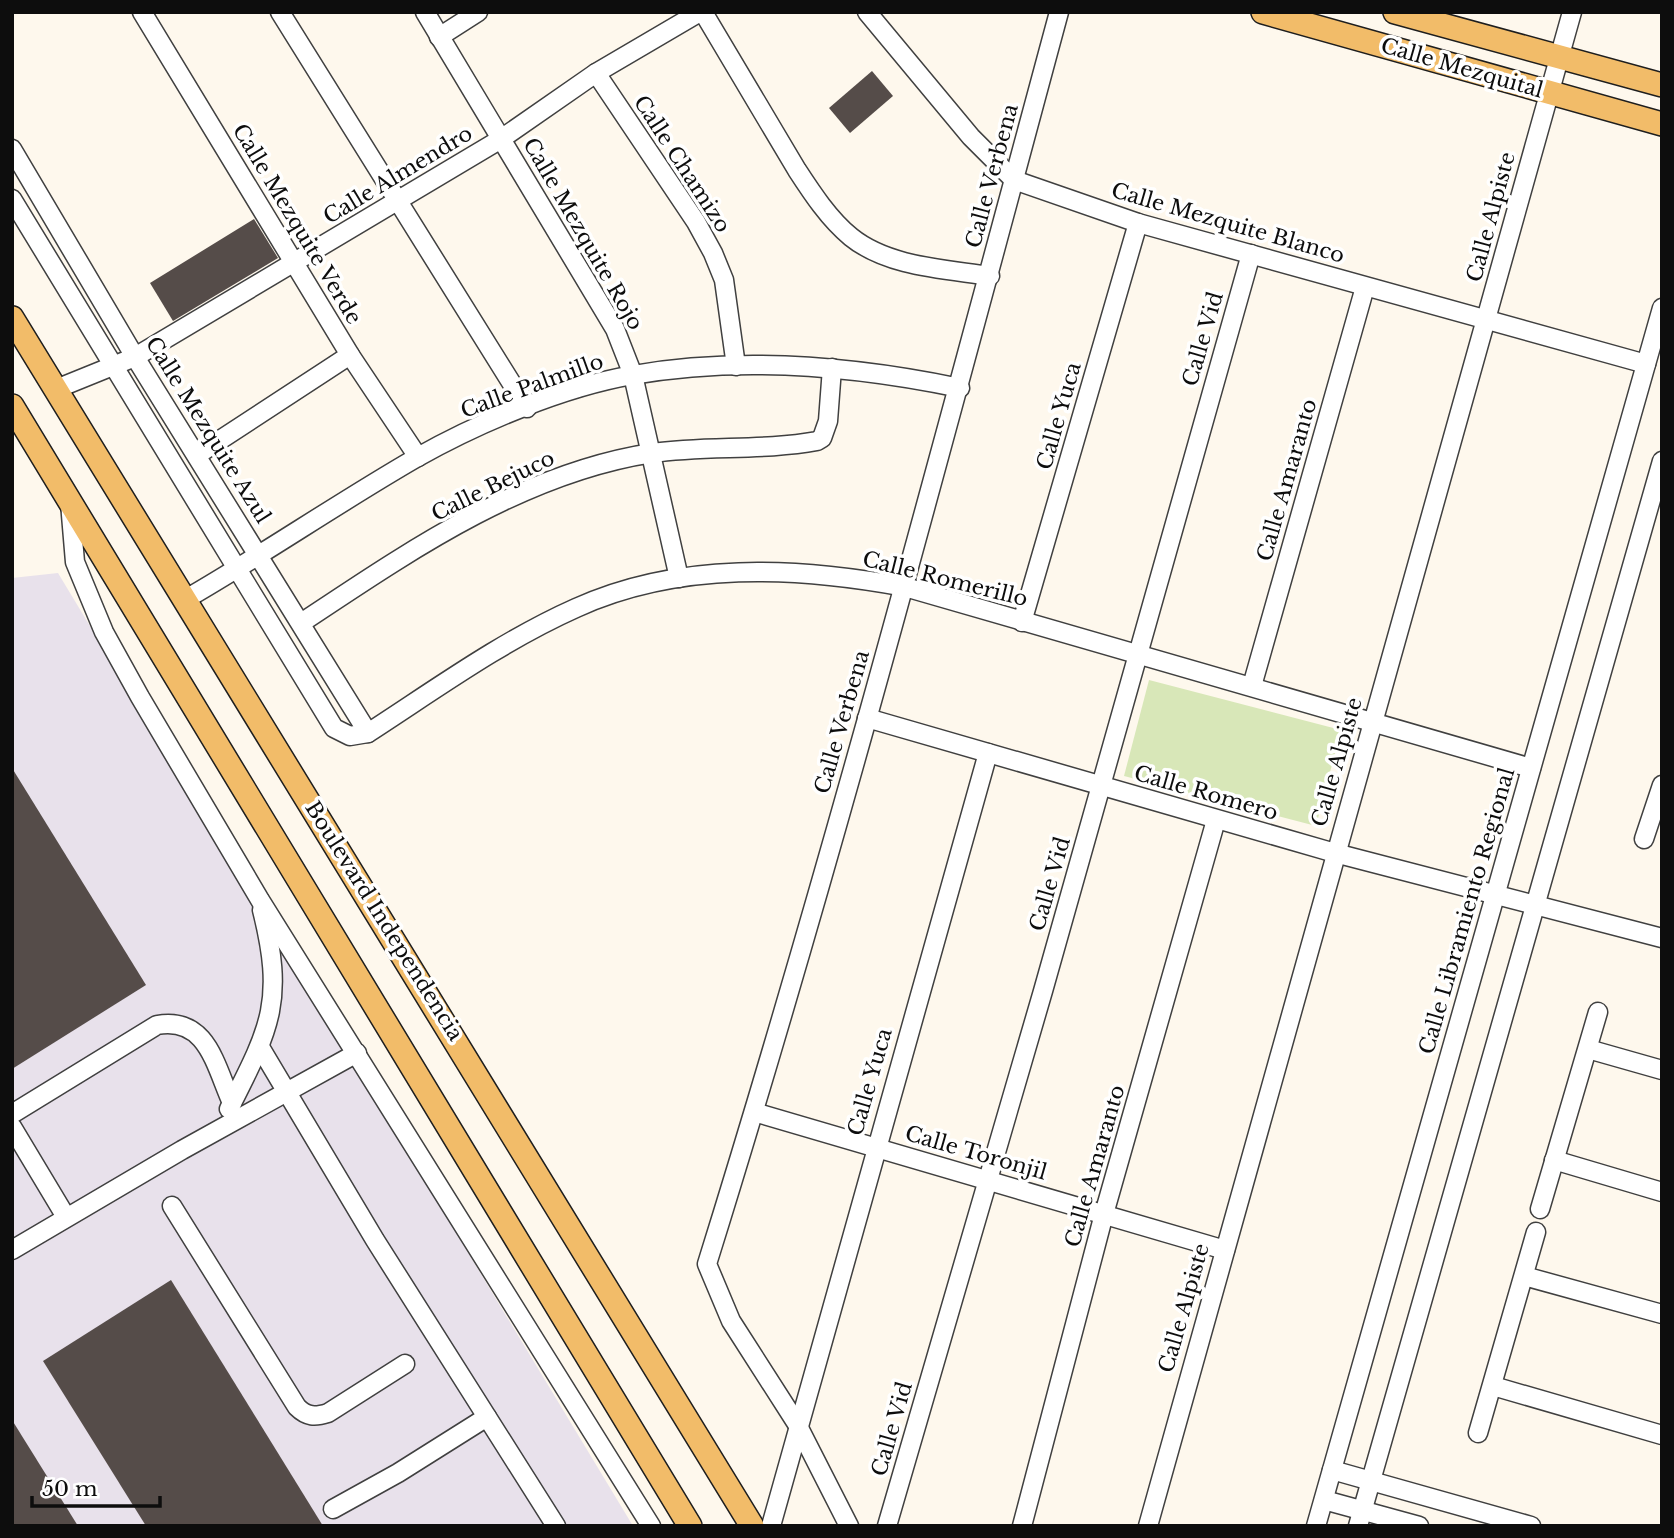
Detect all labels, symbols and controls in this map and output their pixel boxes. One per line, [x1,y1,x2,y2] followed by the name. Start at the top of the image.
[1378,32,1546,104] street label: Calle Mezquital
[628,91,736,237] street label: Calle Chamizo
[960,101,1024,251] street label: Calle Verbena
[227,119,367,329] street label: Calle Mezquite Verde
[319,120,477,230] street label: Calle Almendro
[517,133,649,335] street label: Calle Mezquite Rojo
[1461,149,1521,285] street label: Calle Alpiste
[1108,177,1348,269] street label: Calle Mezquite Blanco
[1177,289,1229,389] street label: Calle Vid
[140,332,276,528] street label: Calle Mezquite Azul
[457,348,607,424] street label: Calle Palmillo
[1031,359,1087,473] street label: Calle Yuca
[1251,396,1323,564] street label: Calle Amaranto
[427,445,559,527] street label: Calle Bejuco
[860,546,1030,612] street label: Calle Romerillo
[809,647,875,797] street label: Calle Verbena
[1306,694,1368,830] street label: Calle Alpiste
[1131,760,1281,826] street label: Calle Romero
[1414,765,1520,1057] street label: Calle Libramiento Regional
[299,796,469,1046] street label: Boulevard Independencia
[1024,834,1076,934] street label: Calle Vid
[842,1025,898,1139] street label: Calle Yuca
[1059,1082,1131,1250] street label: Calle Amaranto
[902,1120,1050,1186] street label: Calle Toronjil
[1153,1240,1215,1376] street label: Calle Alpiste
[866,1379,918,1479] street label: Calle Vid
[32,1464,159,1508] scale bar
[42,1476,98,1502] text: 50 m

